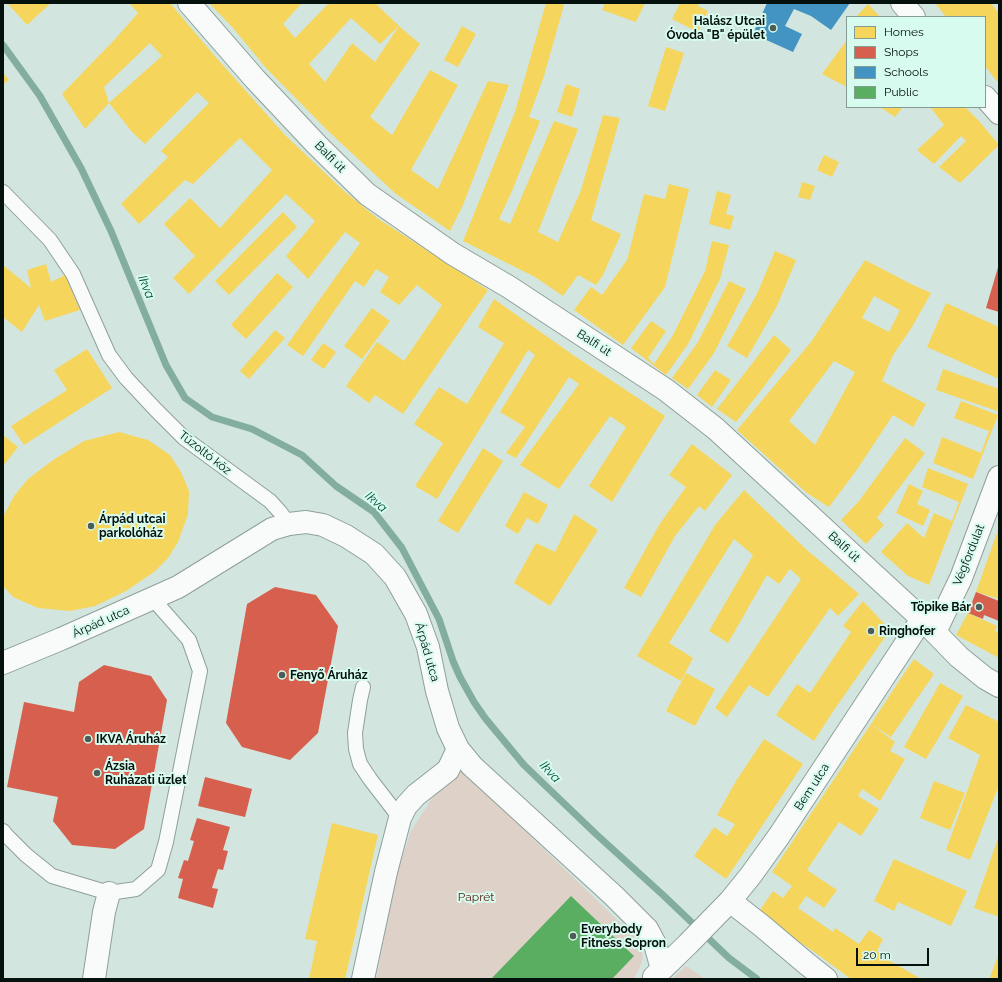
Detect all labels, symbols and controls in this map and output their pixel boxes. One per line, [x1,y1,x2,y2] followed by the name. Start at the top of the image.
[667,14,765,42] place label: Halász Utcai Óvoda "B" épület
[846,16,986,108] legend
[768,23,778,33] marker: Halász Utcai Óvoda "B" épület
[884,25,924,39] text: Homes
[884,45,919,59] text: Shops
[884,65,928,79] text: Schools
[884,85,918,99] text: Public
[311,138,349,176] street label: Balfi út
[134,273,158,301] water label: Ikva
[574,327,614,359] street label: Balfi út
[176,428,234,478] street label: Tűzoltó köz
[362,488,390,516] water label: Ikva
[99,512,165,540] place label: Árpád utcai parkolóház
[86,521,96,531] marker: Árpád utcai parkolóház
[950,522,988,588] street label: Végfordulat
[825,529,863,565] street label: Balfi út
[911,600,971,614] place label: Töpike Bár
[974,602,984,612] marker: Töpike Bár
[70,603,132,641] street label: Árpád utca
[412,621,442,683] street label: Árpád utca
[879,624,935,638] place label: Ringhofer
[866,626,876,636] marker: Ringhofer
[290,668,368,682] place label: Fenyő Áruház
[277,670,287,680] marker: Fenyő Áruház
[96,732,166,746] place label: IKVA Áruház
[83,734,93,744] marker: IKVA Áruház
[536,758,564,786] water label: Ikva
[105,759,187,787] place label: Ázsia Ruházati üzlet
[791,761,833,813] street label: Bem utca
[92,768,102,778] marker: Ázsia Ruházati üzlet
[458,890,494,904] park label: Paprét
[581,922,666,950] place label: Everybody Fitness Sopron
[568,931,578,941] marker: Everybody Fitness Sopron
[858,940,931,966] scale bar
[863,948,891,962] text: 20 m

